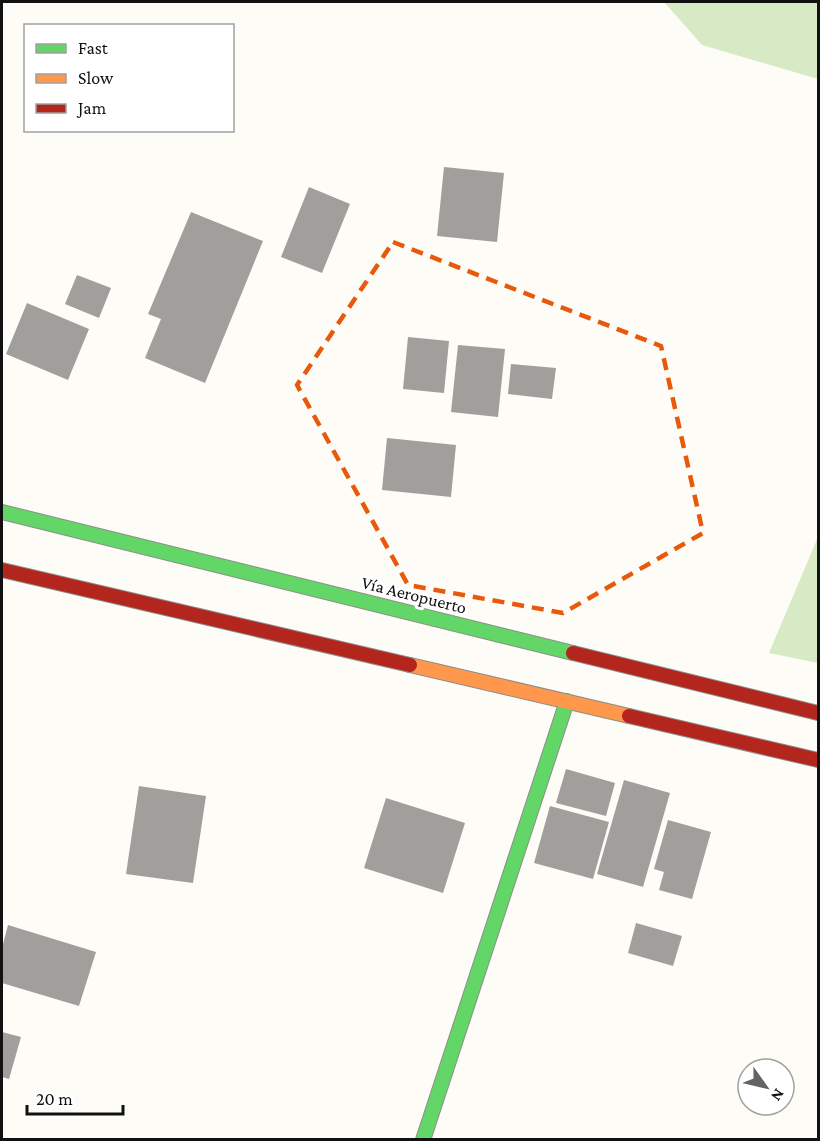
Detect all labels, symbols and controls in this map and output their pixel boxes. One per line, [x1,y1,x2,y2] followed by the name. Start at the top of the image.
[24,24,234,132] legend
[78,38,109,58] text: Fast
[78,68,114,88] text: Slow
[76,98,107,118] text: Jam
[359,572,469,618] street label: Vía Aeropuerto
[736,1057,796,1117] north arrow
[27,1078,123,1116] scale bar
[768,1086,788,1104] text: N
[36,1089,73,1109] text: 20 m

